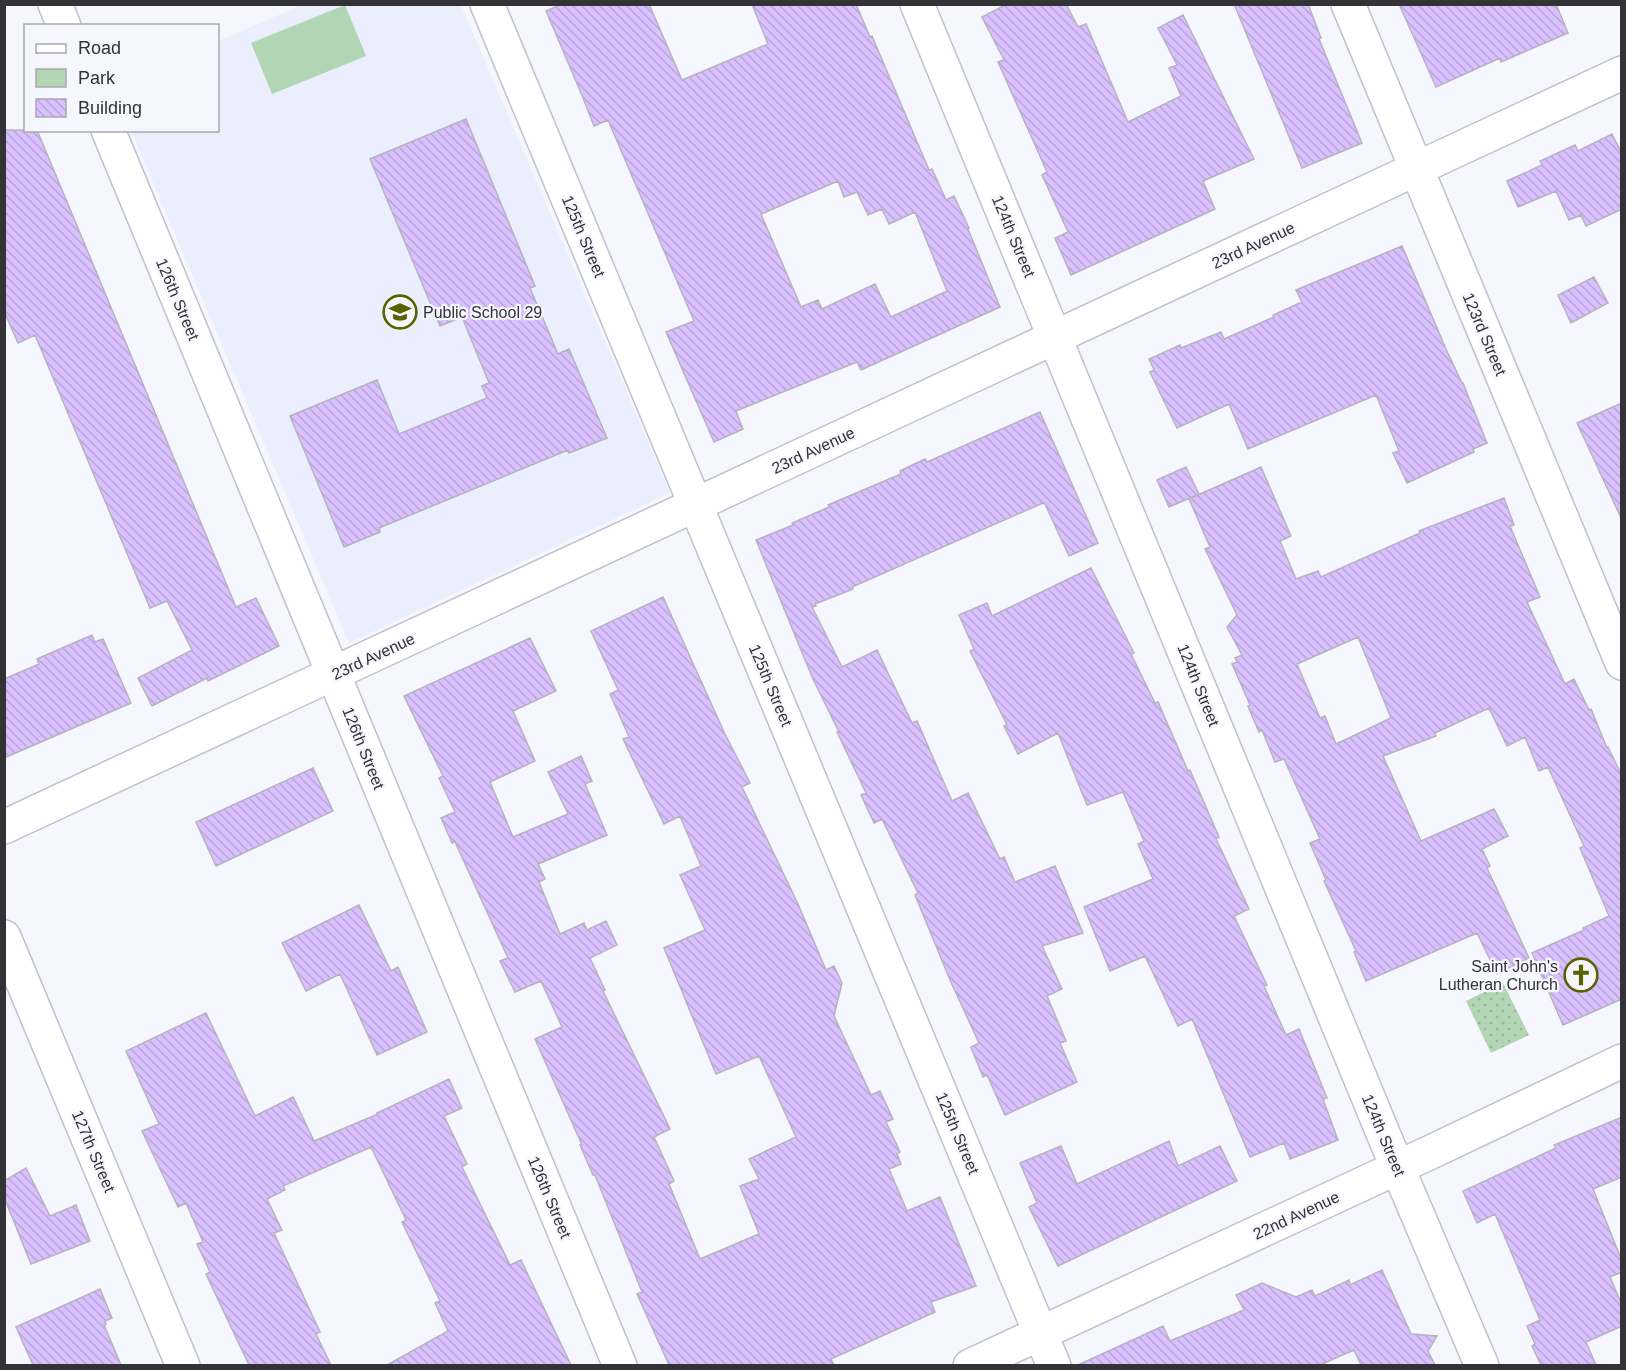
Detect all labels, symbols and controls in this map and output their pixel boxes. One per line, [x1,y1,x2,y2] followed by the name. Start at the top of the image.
[24,24,219,132] legend
[78,38,121,58] text: Road
[78,68,116,88] text: Park
[78,98,142,118] text: Building
[559,193,609,280] street label: 125th Street
[989,193,1039,280] street label: 124th Street
[1209,219,1297,272] street label: 23rd Avenue
[153,256,203,343] street label: 126th Street
[1460,290,1510,379] street label: 123rd Street
[382,294,418,330] school or university icon: Public School 29
[423,304,542,321] place label: Public School 29
[769,424,857,477] street label: 23rd Avenue
[329,630,417,683] street label: 23rd Avenue
[746,642,796,729] street label: 125th Street
[1174,642,1223,729] street label: 124th Street
[339,705,388,792] street label: 126th Street
[1563,957,1599,993] church icon: Saint John's Lutheran Church
[1439,958,1558,993] place label: Saint John's Lutheran Church
[933,1090,983,1177] street label: 125th Street
[1359,1092,1409,1179] street label: 124th Street
[69,1108,119,1195] street label: 127th Street
[525,1154,575,1241] street label: 126th Street
[1250,1188,1342,1243] street label: 22nd Avenue

